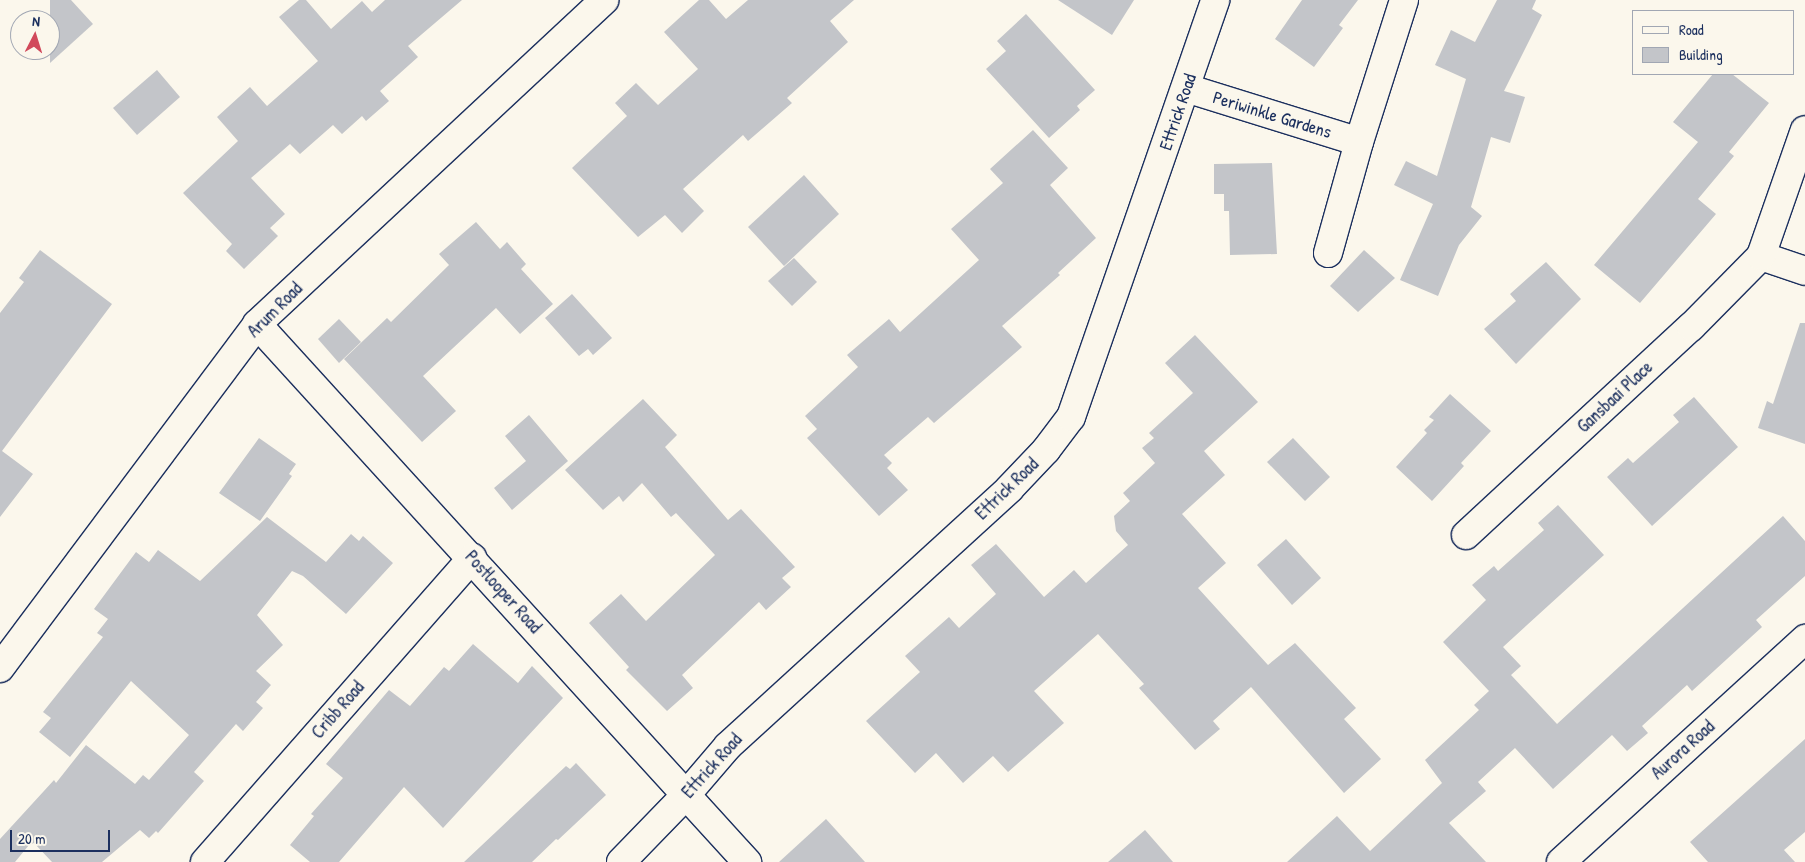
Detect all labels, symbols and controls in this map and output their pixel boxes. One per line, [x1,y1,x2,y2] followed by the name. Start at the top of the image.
[10,10,60,60] north arrow
[1632,10,1795,75] legend
[32,11,41,30] text: N
[1679,19,1704,40] text: Road
[1679,44,1723,65] text: Building
[1155,71,1201,153] street label: Ettrick Road
[1210,87,1334,143] street label: Periwinkle Gardens
[243,278,307,342] street label: Arum Road
[1573,357,1657,437] street label: Gansbaai Place
[971,454,1043,524] street label: Ettrick Road
[460,546,546,638] street label: Postlooper Road
[307,677,369,743] street label: Cribb Road
[1647,716,1719,784] street label: Aurora Road
[677,729,747,803] street label: Ettrick Road
[12,820,112,852] scale bar
[18,828,45,849] text: 20 m

